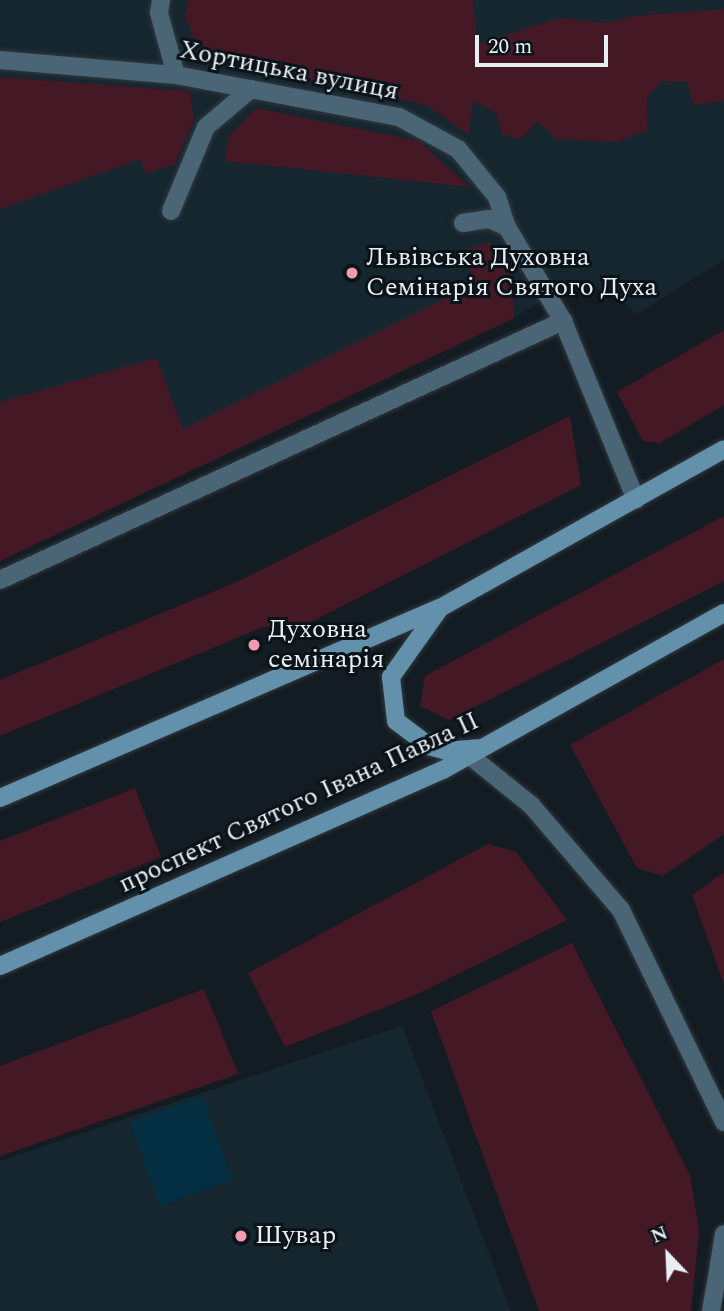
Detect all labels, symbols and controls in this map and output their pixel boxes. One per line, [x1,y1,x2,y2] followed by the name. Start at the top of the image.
[479,21,612,65] scale bar
[488,31,532,63] text: 20 m
[177,35,401,107] street label: Хортицька вулиця
[366,242,657,304] place label: Львівська Духовна Семінарія Святого Духа
[344,265,360,281] marker: Львівська Духовна Семінарія Святого Духа
[268,614,384,676] place label: Духовна семінарія
[246,637,262,653] marker: Духовна семінарія
[114,706,484,900] street label: проспект Святого Івана Павла II
[647,1219,672,1252] text: N
[255,1220,336,1252] place label: Шувар
[633,1220,703,1290] north arrow
[233,1228,249,1244] marker: Шувар

